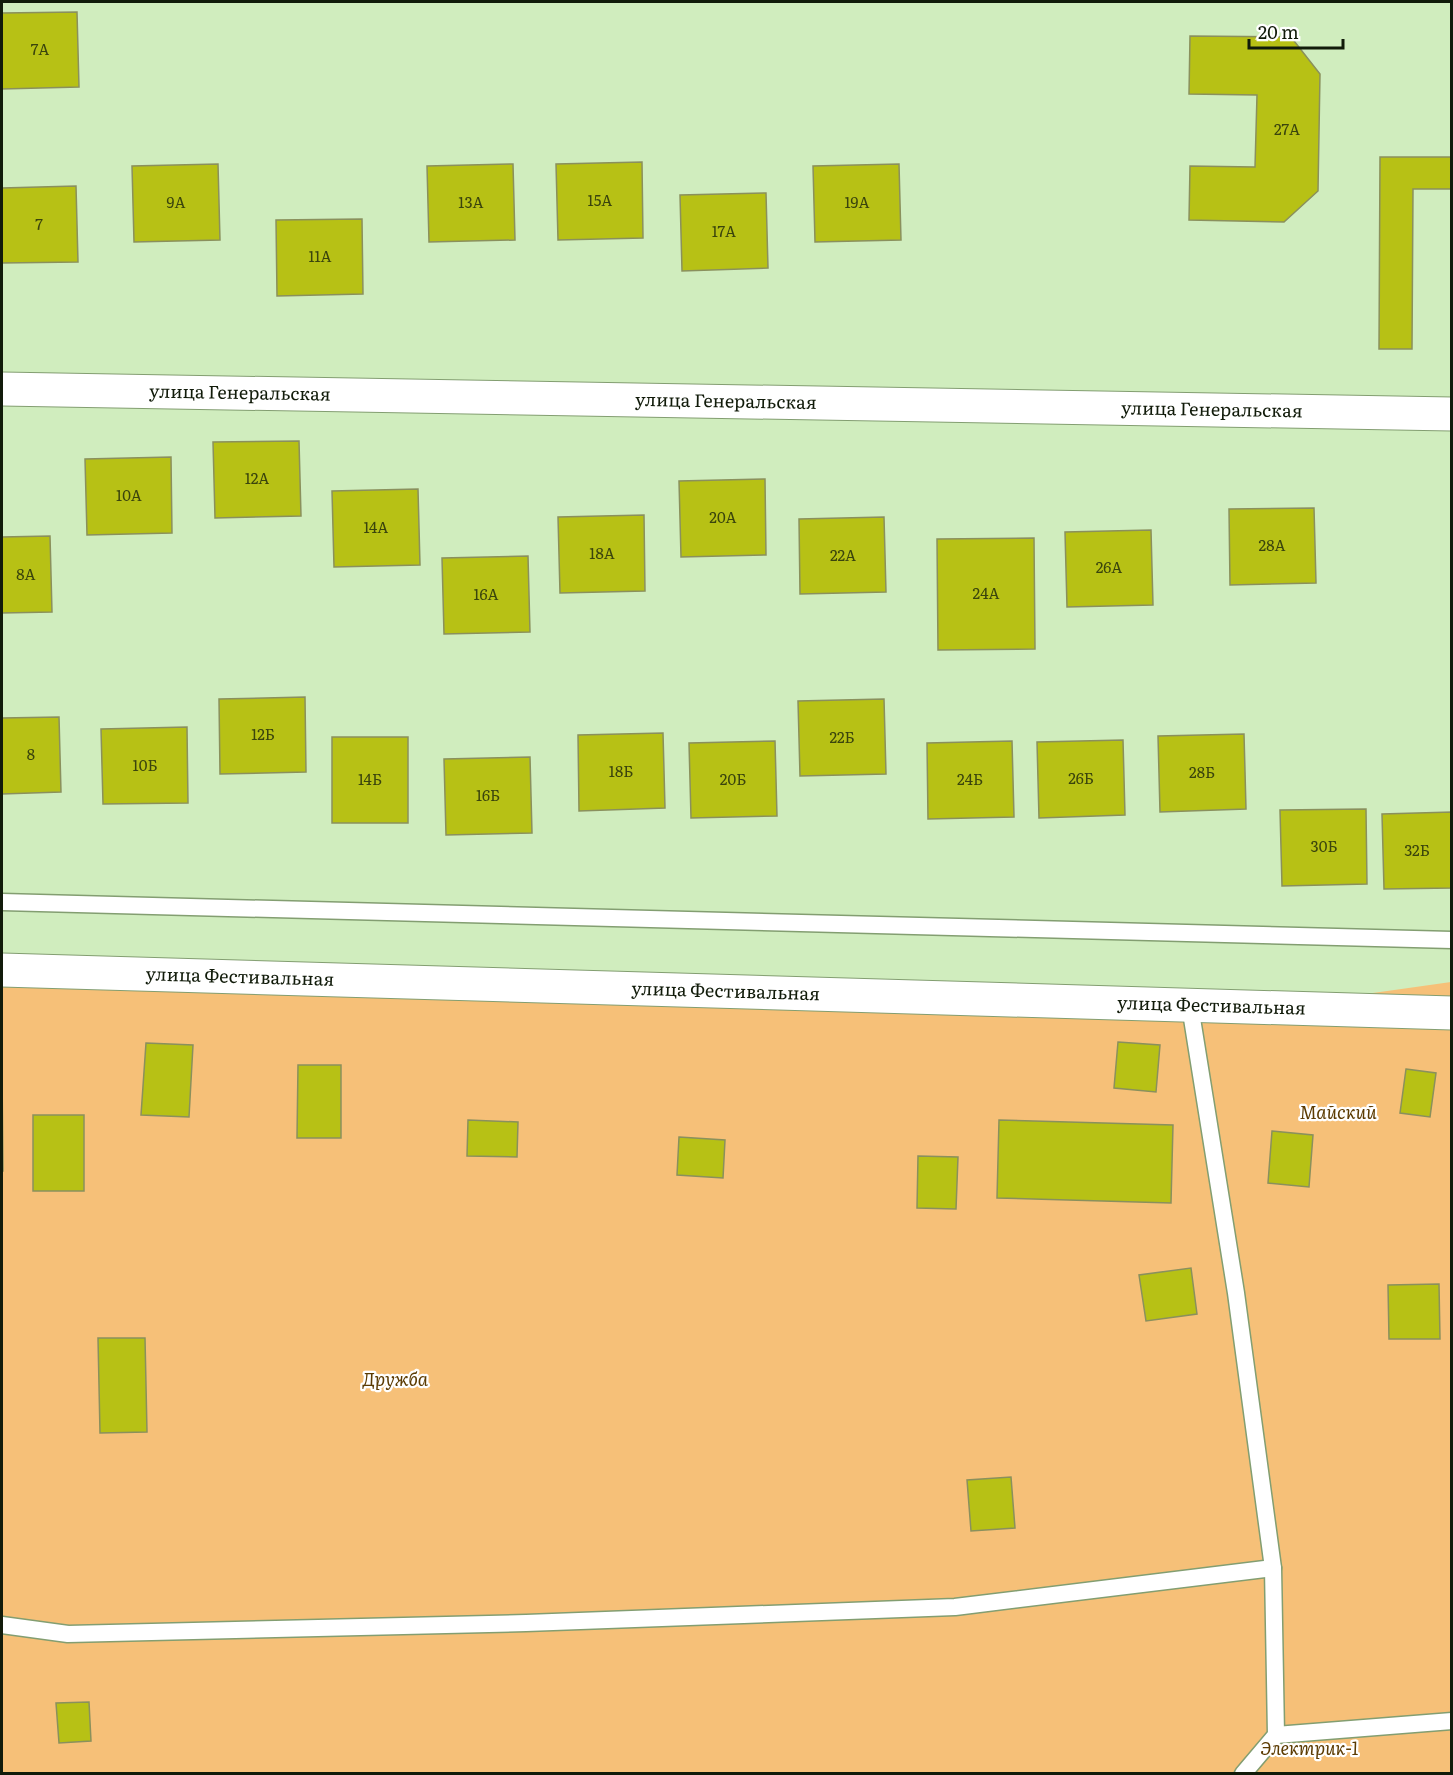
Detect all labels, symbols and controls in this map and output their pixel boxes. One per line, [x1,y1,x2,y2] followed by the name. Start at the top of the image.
[1249,12,1344,50] scale bar
[1258,18,1299,45] text: 20 m
[31,37,49,60] house number: 7А
[1274,117,1300,140] house number: 27А
[588,188,612,211] house number: 15А
[167,190,185,213] house number: 9А
[458,190,484,213] house number: 13А
[845,190,869,213] house number: 19А
[35,212,43,235] house number: 7
[712,219,736,242] house number: 17А
[308,244,332,267] house number: 11А
[149,377,331,407] street label: улица Генеральская
[635,385,817,415] street label: улица Генеральская
[1121,393,1303,423] street label: улица Генеральская
[245,466,269,489] house number: 12А
[116,483,142,506] house number: 10А
[709,505,737,528] house number: 20А
[364,515,388,538] house number: 14А
[1259,533,1285,556] house number: 28А
[589,541,615,564] house number: 18А
[830,543,856,566] house number: 22А
[1096,555,1122,578] house number: 26А
[16,562,36,585] house number: 8А
[973,581,999,604] house number: 24А
[473,582,499,605] house number: 16А
[251,722,275,745] house number: 12Б
[829,725,855,748] house number: 22Б
[27,742,35,765] house number: 8
[133,753,157,776] house number: 10Б
[609,759,633,782] house number: 18Б
[1189,760,1215,783] house number: 28Б
[1068,766,1094,789] house number: 26Б
[358,767,382,790] house number: 14Б
[720,767,746,790] house number: 20Б
[957,767,983,790] house number: 24Б
[476,783,500,806] house number: 16Б
[1311,834,1337,857] house number: 30Б
[1404,838,1430,861] house number: 32Б
[145,959,335,992] street label: улица Фестивальная
[631,974,820,1006] street label: улица Фестивальная
[1117,988,1306,1021] street label: улица Фестивальная
[1299,1098,1377,1125] park label: Майский
[362,1365,429,1392] park label: Дружба
[1260,1734,1359,1761] park label: Электрик-1

